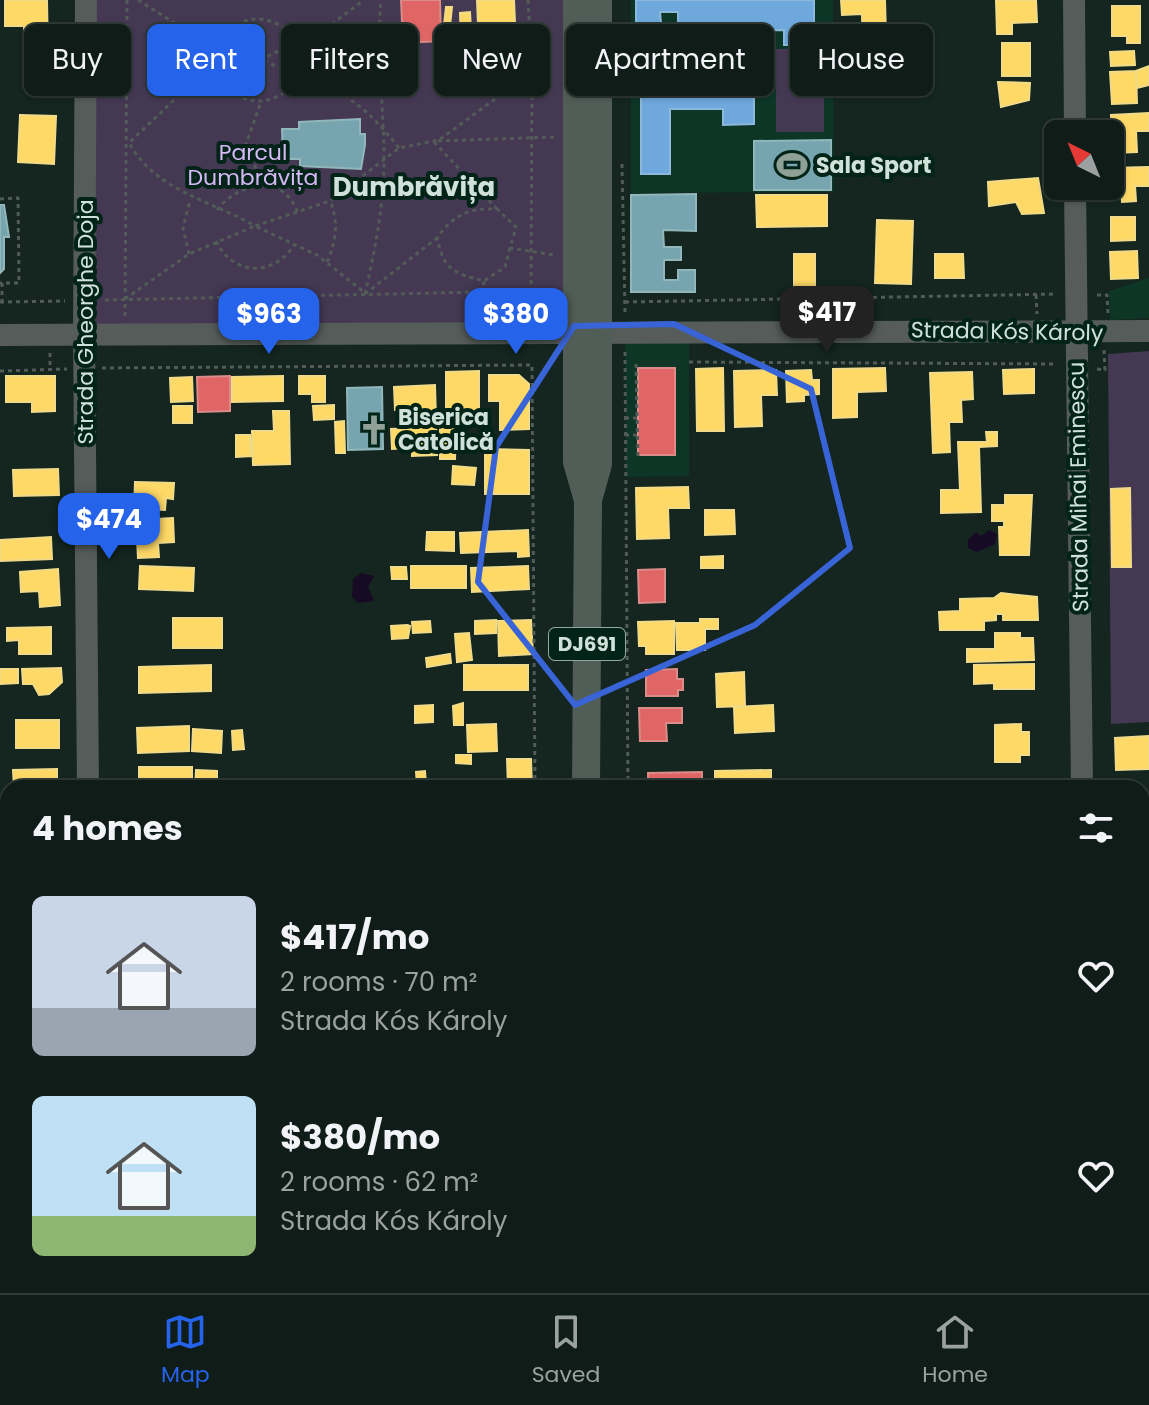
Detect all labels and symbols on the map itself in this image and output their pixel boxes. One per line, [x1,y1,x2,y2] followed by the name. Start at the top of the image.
[1044,120,1124,200] north arrow
[188,137,318,193] park label: Parcul Dumbrăvița
[775,148,809,182] sports icon: Sala Sport
[816,150,931,181] place label: Sala Sport
[333,169,495,205] district label: Dumbrăvița
[70,199,101,445] street label: Strada Gheorghe Doja
[780,286,874,354] pin: $417
[222,288,316,356] pin: $963
[469,288,563,356] pin: $380
[911,314,1104,349] street label: Strada Kós Károly
[1061,362,1096,612] street label: Strada Mihai Eminescu
[398,402,494,458] place label: Biserica Catolică
[357,413,391,447] church icon: Biserica Catolică
[62,493,156,561] pin: $474
[549,628,625,660] road number: DJ691

